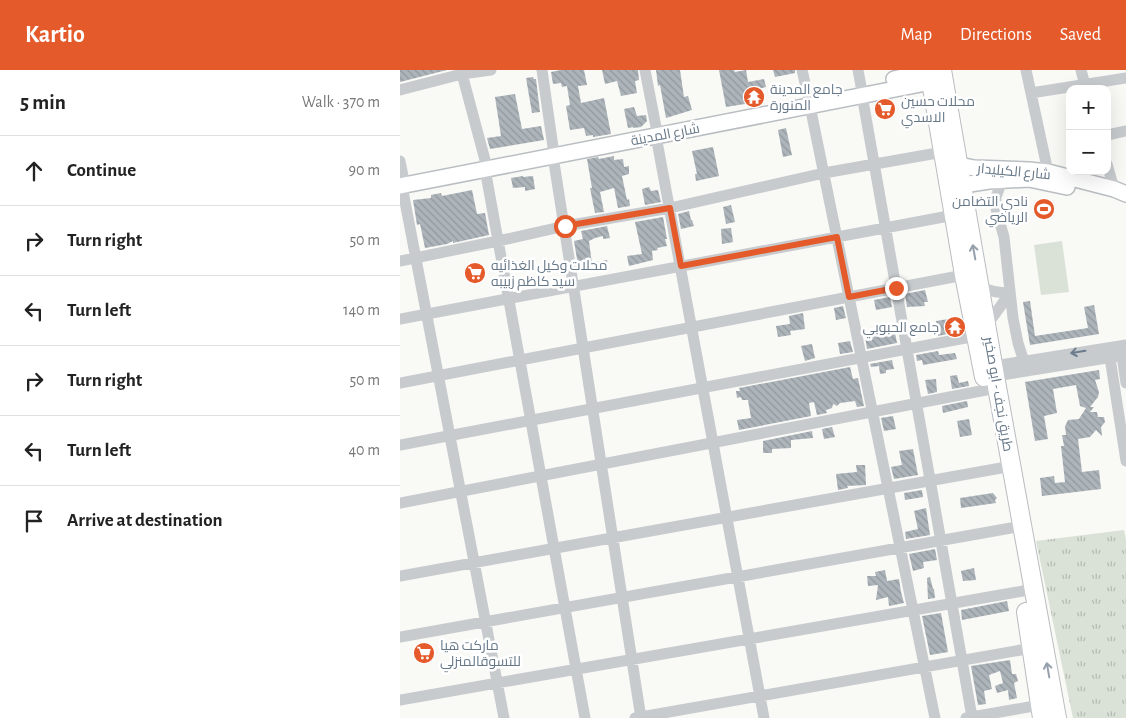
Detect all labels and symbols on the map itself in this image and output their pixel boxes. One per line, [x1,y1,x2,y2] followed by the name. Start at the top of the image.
[770,83,843,113] place label: جامع المدينة المنورة
[742,85,766,109] temple icon: جامع المدينة المنورة
[901,95,975,129] place label: محلات حسين الاسدي
[873,97,897,121] supermarket icon: محلات حسين الاسدي
[630,121,701,150] street label: شارع المدينة
[975,162,1051,183] street label: شارع الكيليدار
[952,195,1028,228] place label: نادي التضامن الرياضي
[1032,197,1056,221] sports icon: نادي التضامن الرياضي
[554,215,577,238] route start
[969,244,979,260] one-way arrow
[491,259,608,291] place label: محلات وكيل الغذائيه سيد كاظم زبيبه
[463,261,487,285] supermarket icon: محلات وكيل الغذائيه سيد كاظم زبيبه
[885,277,908,300] route end
[943,315,967,339] temple icon: جامع الحبوبي
[863,321,939,339] place label: جامع الحبوبي
[980,335,1015,453] street label: طريق نجف - ابو صخير
[1070,348,1086,358] one-way arrow
[440,639,521,673] place label: ماركت هيا للتسوقالمنزلي
[412,641,436,665] supermarket icon: ماركت هيا للتسوقالمنزلي
[1043,662,1053,678] one-way arrow

